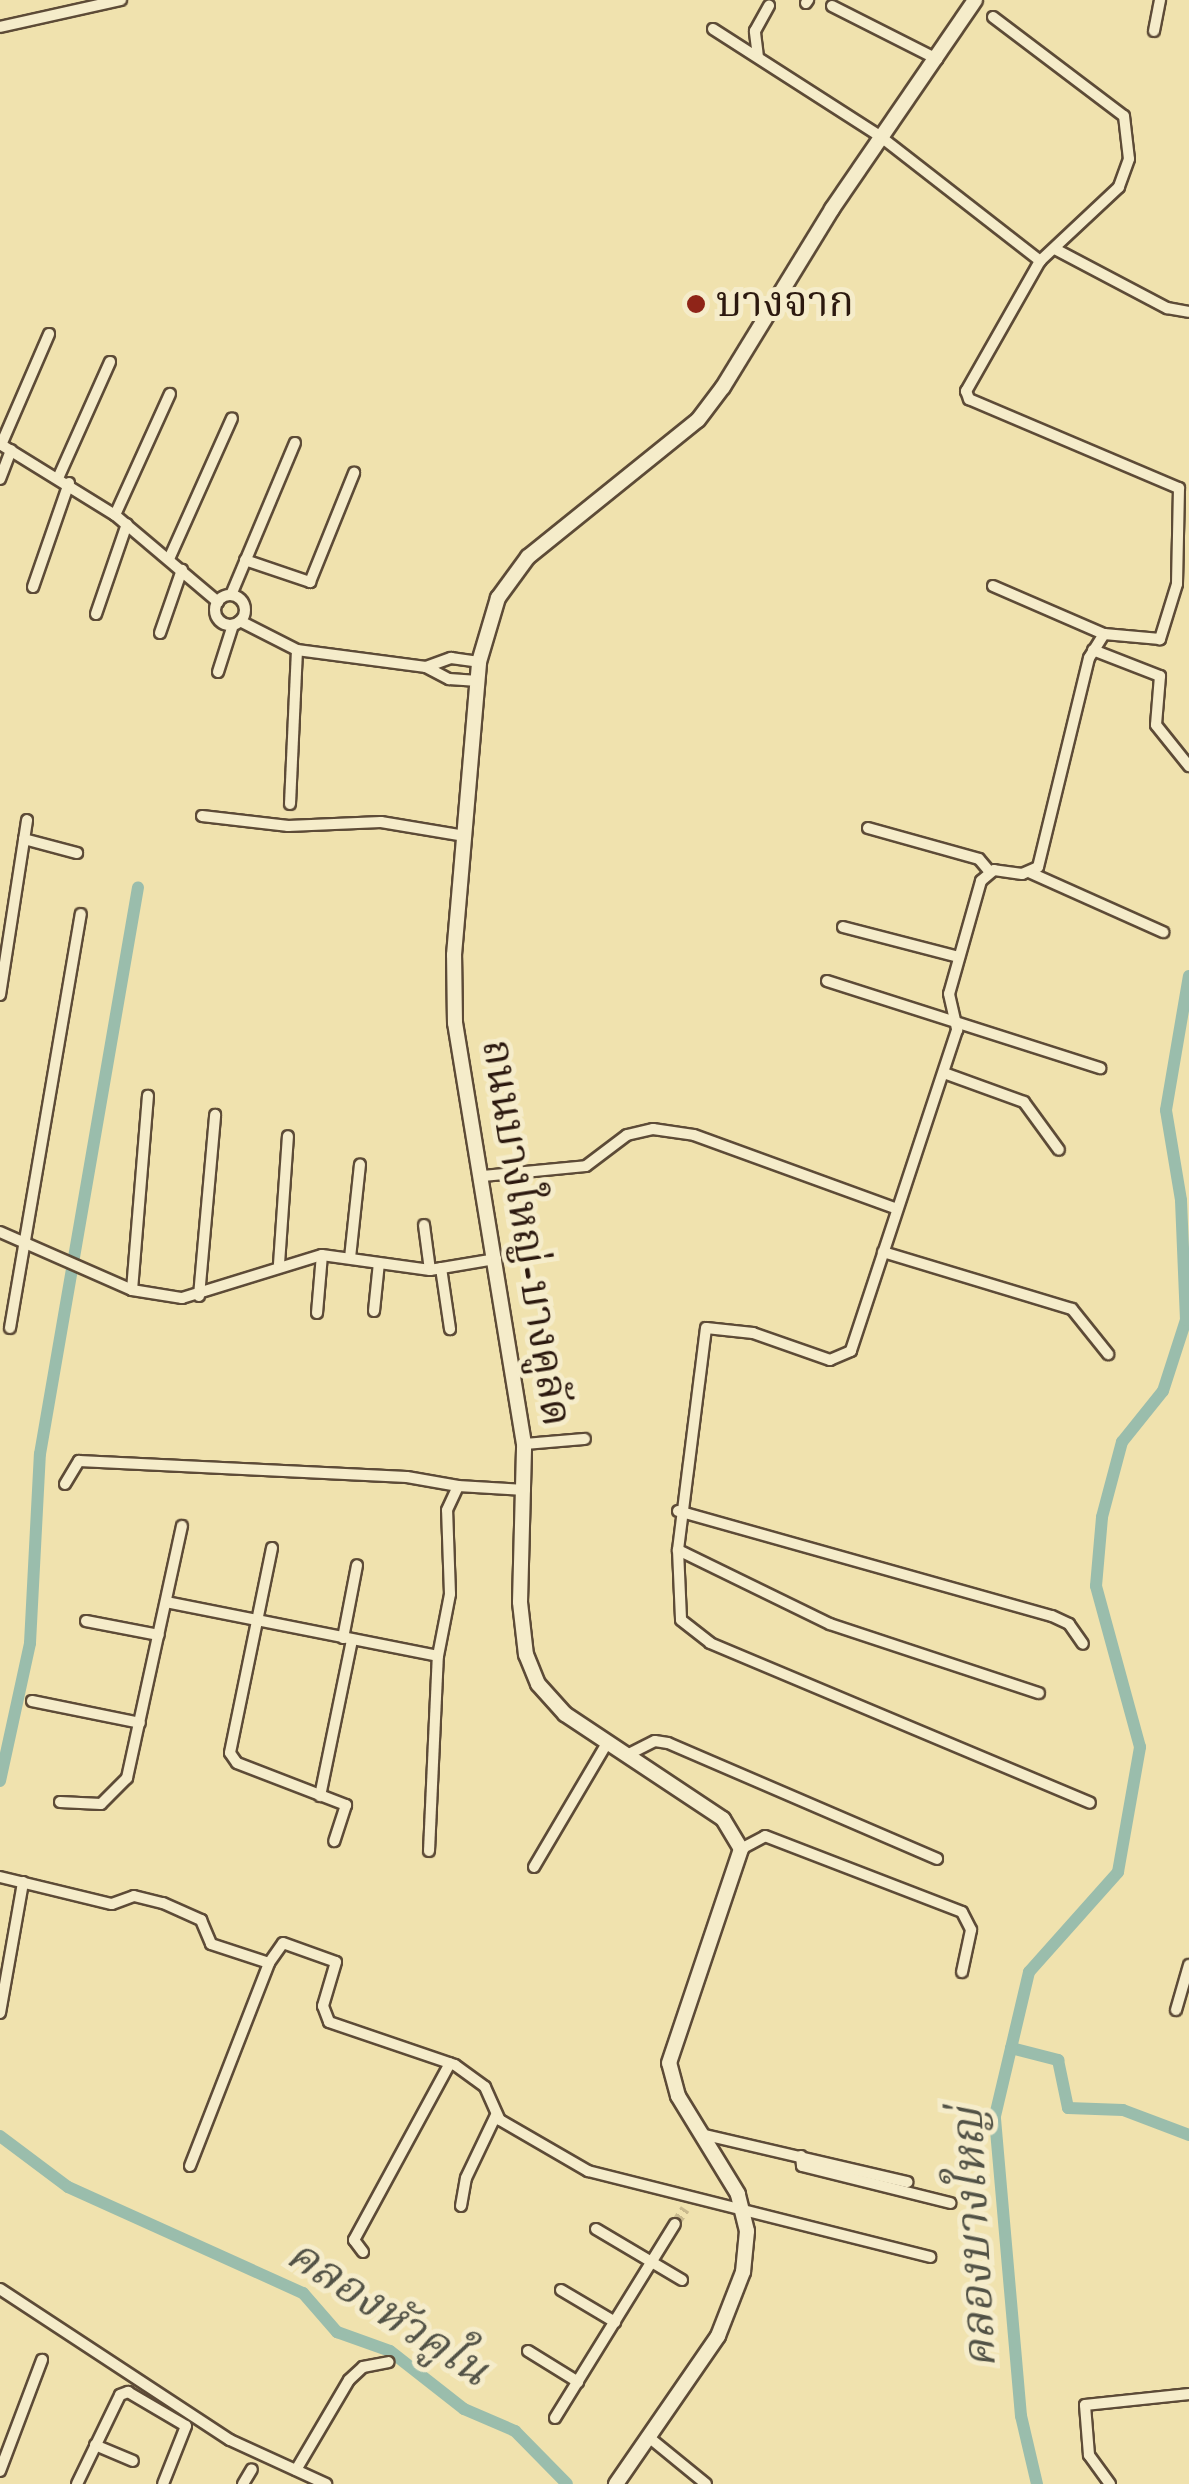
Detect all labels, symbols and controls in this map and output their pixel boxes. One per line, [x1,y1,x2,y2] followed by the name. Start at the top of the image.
[716,279,854,329] place label: บางจาก
[685,293,707,315] marker: บางจาก
[470,1036,580,1430] street label: ถนนบางใหญ่-บางคูลัด
[942,2106,1010,2370] water label: คลองบางใหญ่
[276,2229,498,2399] water label: คลองหัวคูใน

